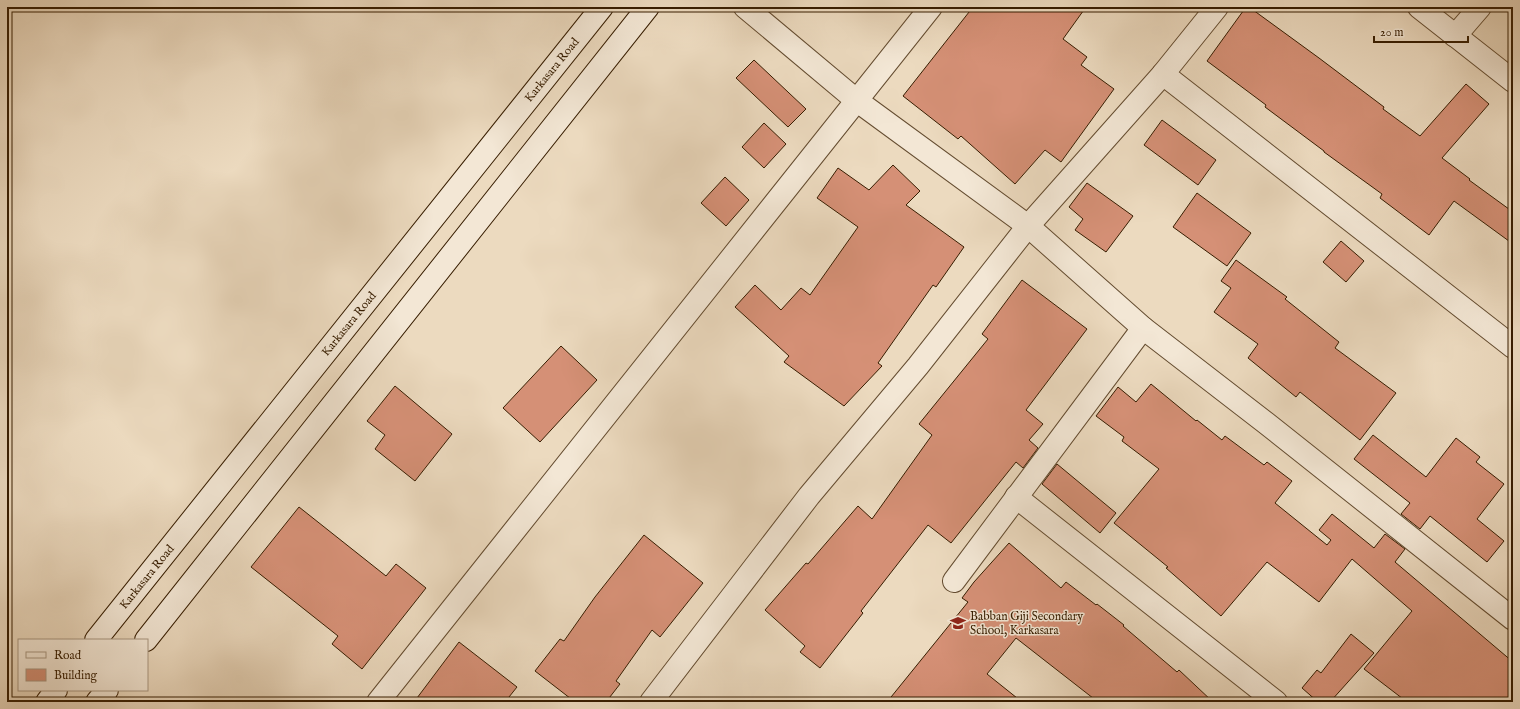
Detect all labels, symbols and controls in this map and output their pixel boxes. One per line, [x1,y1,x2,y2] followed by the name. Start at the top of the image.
[1374,18,1468,44] scale bar
[1380,25,1403,40] text: 20 m
[521,34,583,105] street label: Karkasara Road
[318,288,380,359] street label: Karkasara Road
[116,541,178,612] street label: Karkasara Road
[970,609,1083,638] place label: Babban Giji Secondary School, Karkasara
[949,614,967,632] school or university icon: Babban Giji Secondary School, Karkasara
[18,639,148,691] legend
[54,648,82,663] text: Road
[54,668,98,683] text: Building

